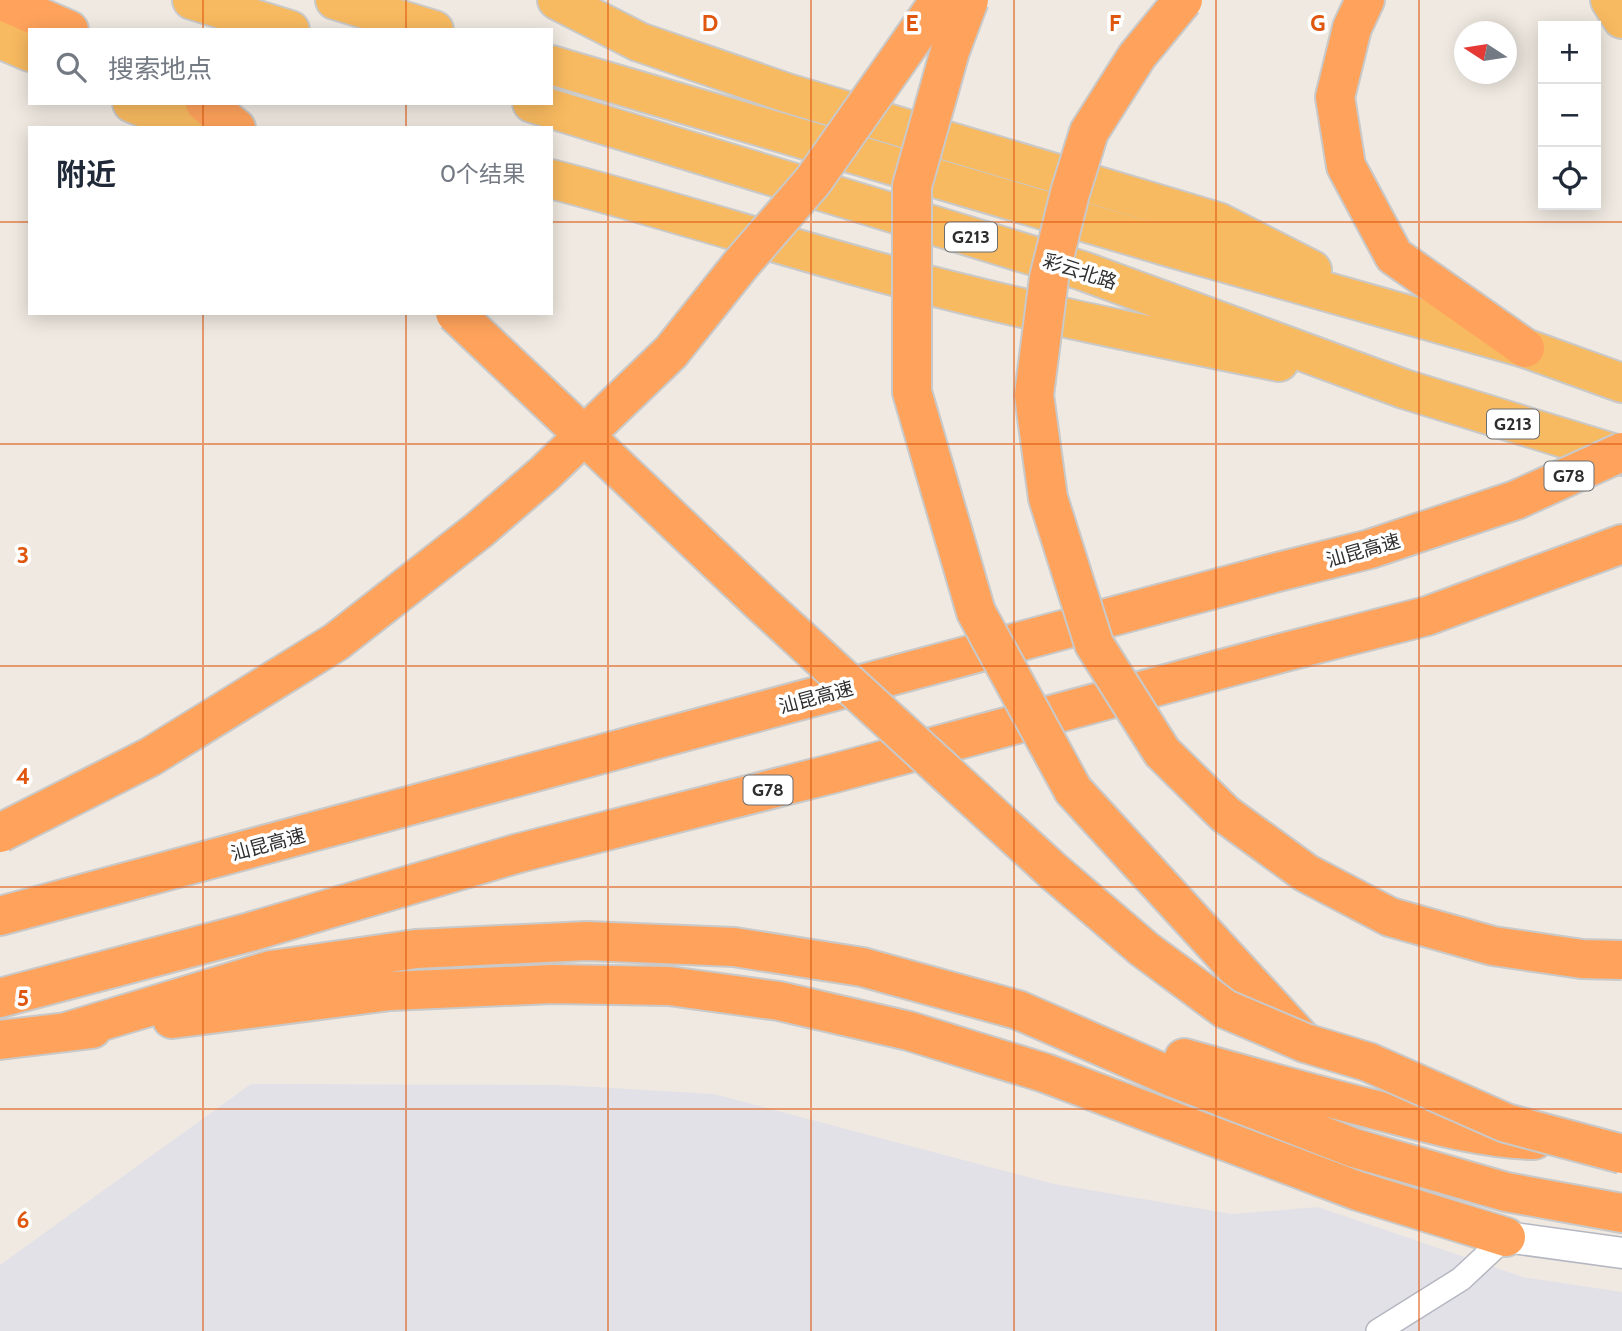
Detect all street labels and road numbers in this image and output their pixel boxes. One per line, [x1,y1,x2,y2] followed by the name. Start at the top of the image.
[945,222,997,251] road number: G213
[1040,249,1120,294] street label: 彩云北路
[1487,410,1539,438] road number: G213
[1544,462,1594,490] road number: G78
[1323,529,1403,572] street label: 汕昆高速
[776,677,856,718] street label: 汕昆高速
[744,776,792,804] road number: G78
[228,824,308,865] street label: 汕昆高速

